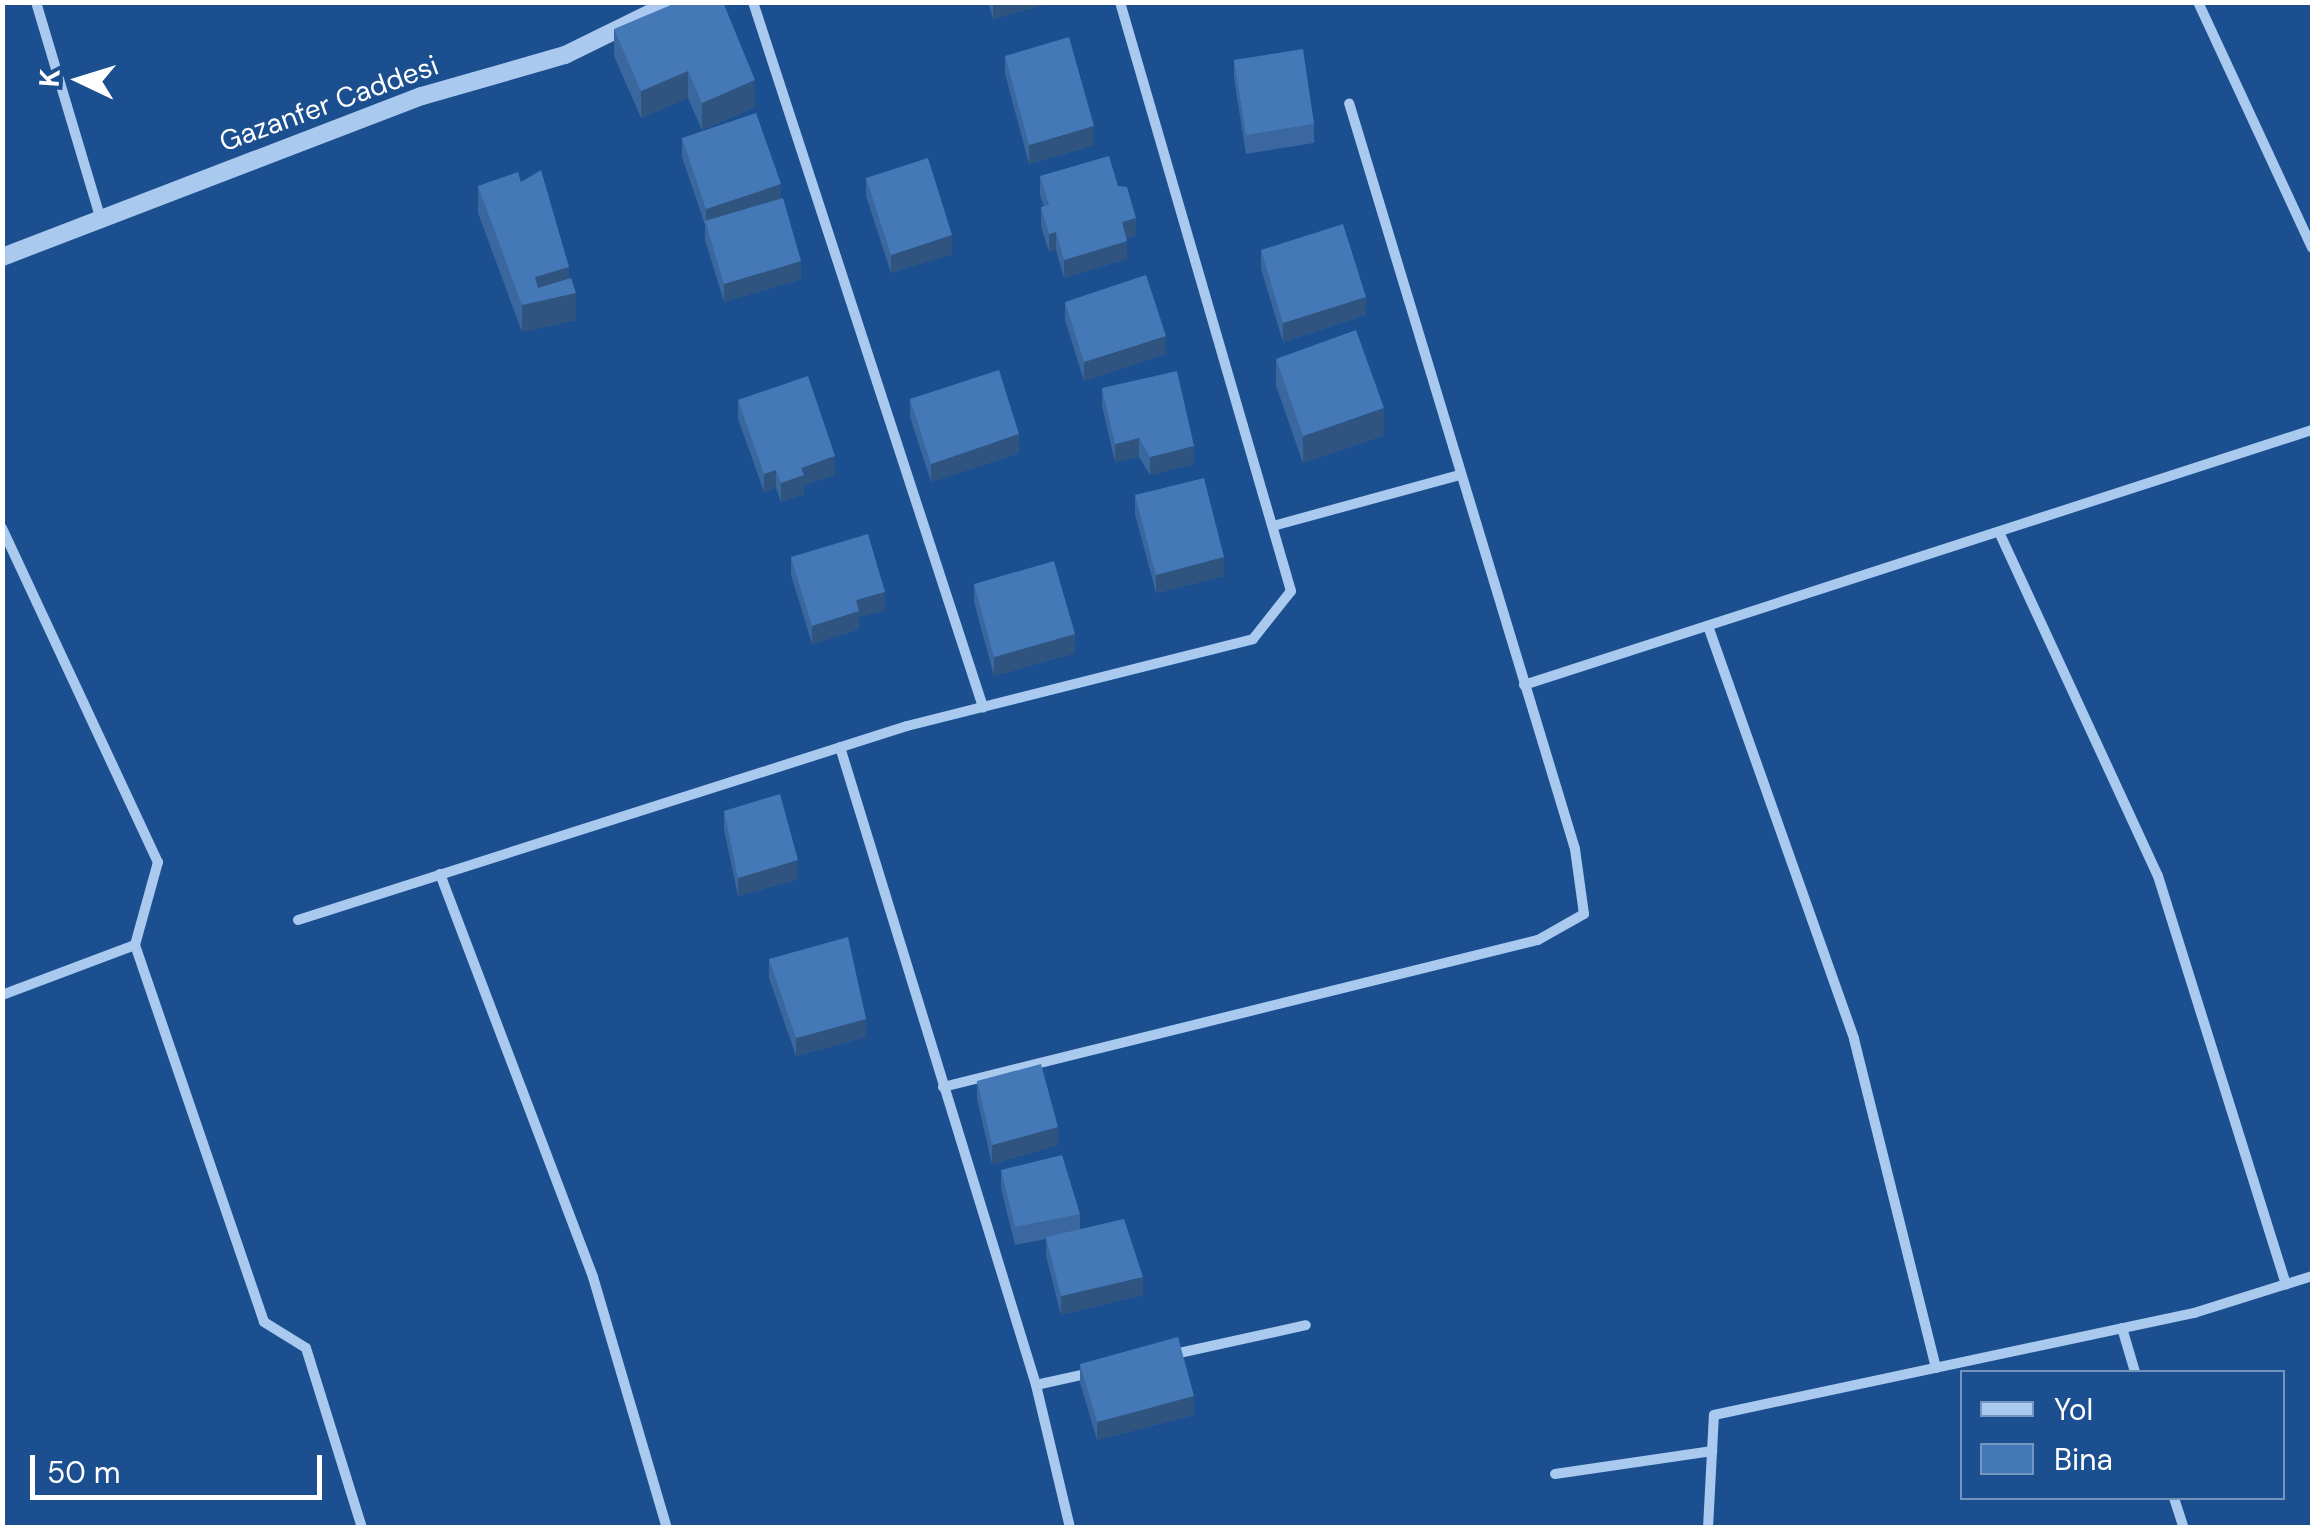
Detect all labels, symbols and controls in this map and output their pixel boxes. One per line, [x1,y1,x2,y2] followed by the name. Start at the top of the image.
[30,30,130,130] north arrow
[215,49,443,159] street label: Gazanfer Caddesi
[30,67,69,88] text: K
[1960,1370,2285,1500] legend
[2054,1390,2093,1429] text: Yol
[35,1435,328,1497] scale bar
[2054,1440,2113,1479] text: Bina
[47,1453,121,1492] text: 50 m

